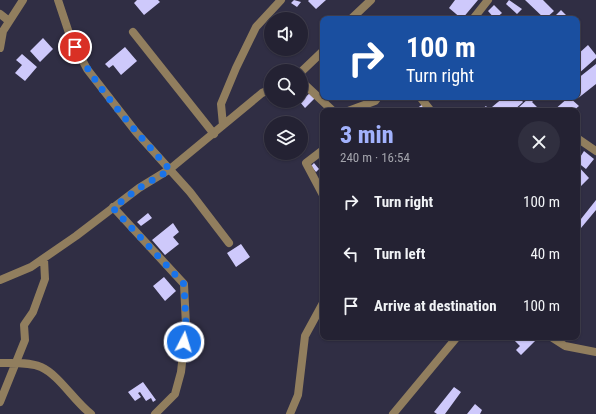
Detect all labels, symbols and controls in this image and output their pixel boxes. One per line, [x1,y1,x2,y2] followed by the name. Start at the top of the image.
[264,12,308,160] map controls
[264,12,308,56] button: sound
[58,30,92,64] pin
[406,31,476,64] text: 100 m
[340,32,392,84] icon: right
[64,36,86,58] icon: arrive
[264,64,308,108] button: search
[406,65,474,86] text: Turn right
[264,116,308,160] button: layers
[340,121,394,149] text: 3 min
[518,121,560,163] button: close
[340,150,410,165] text: 240 m · 16:54
[340,191,362,213] icon: right
[374,193,433,211] text: Turn right
[523,193,560,211] text: 100 m
[340,243,362,265] icon: left
[374,245,425,263] text: Turn left
[530,245,560,263] text: 40 m
[340,295,362,317] icon: arrive
[374,297,497,315] text: Arrive at destination
[523,297,560,315] text: 100 m
[163,321,205,363] position arrow

